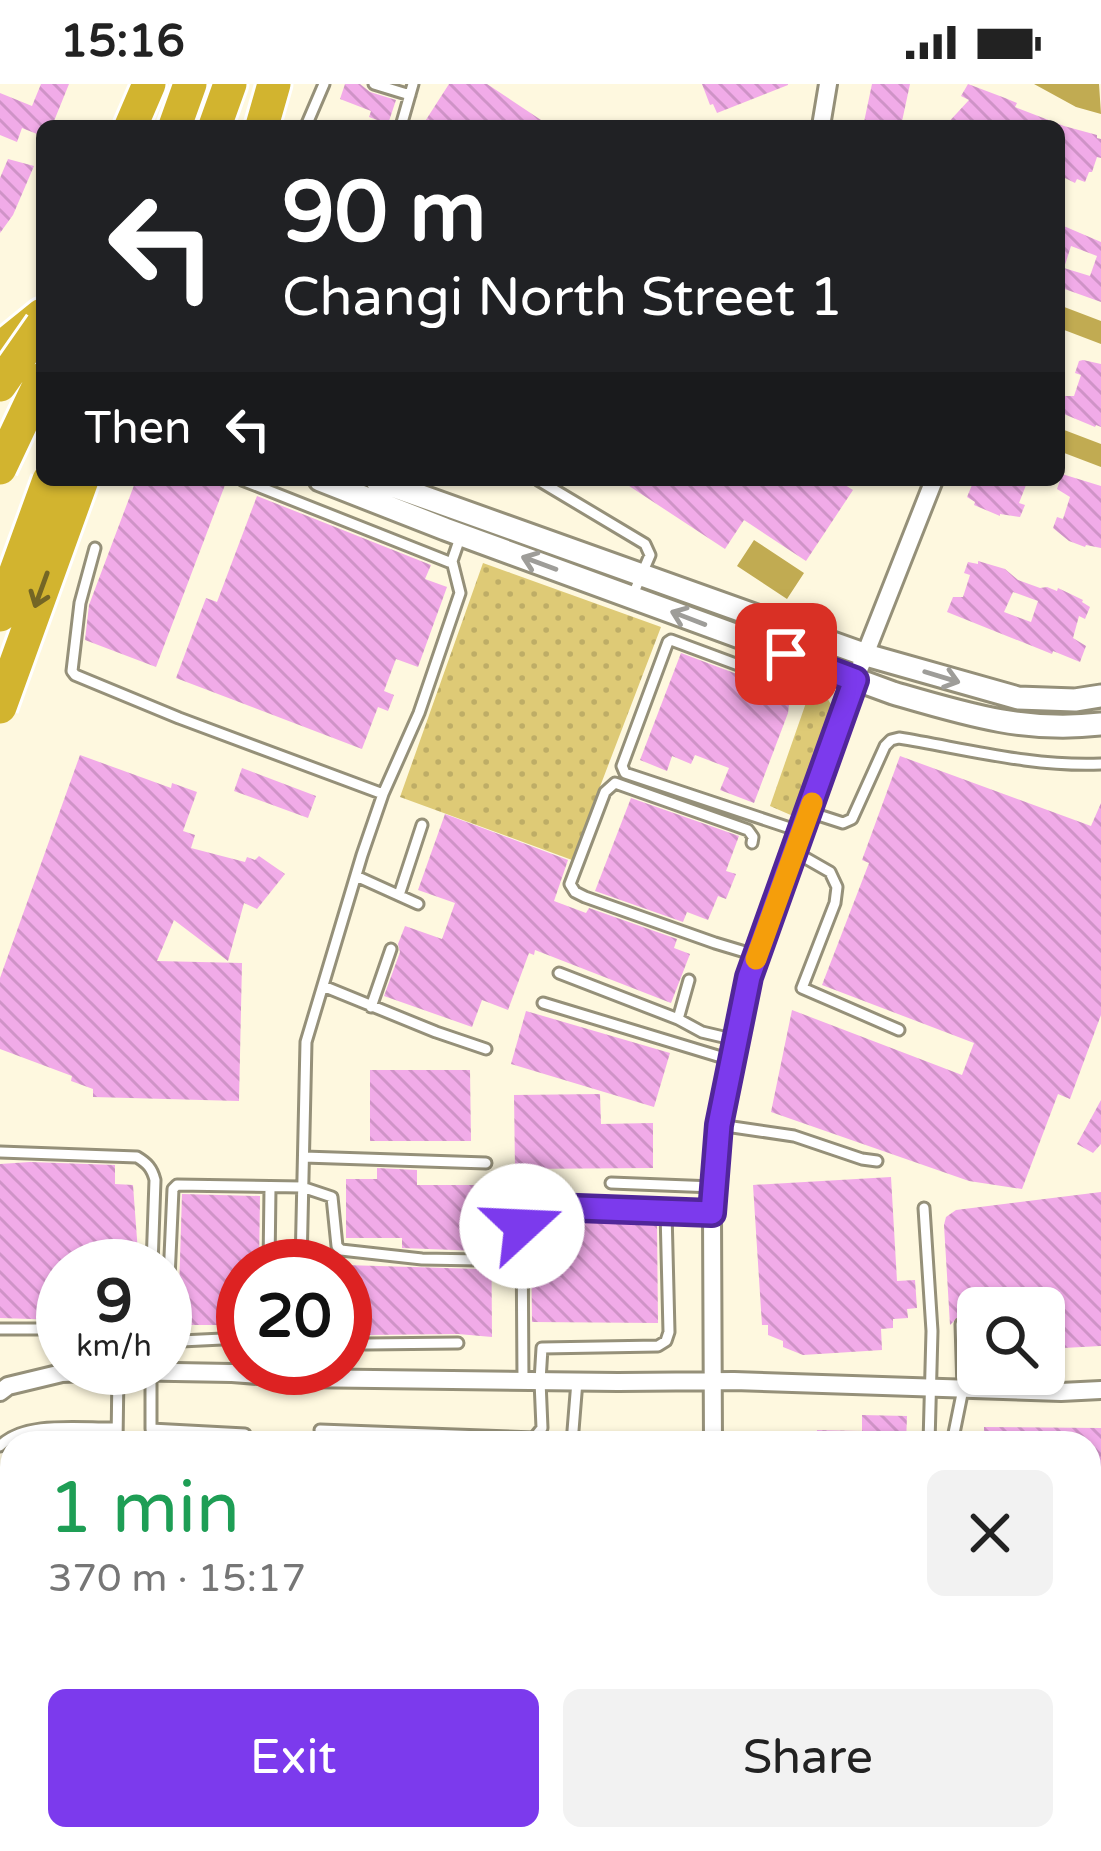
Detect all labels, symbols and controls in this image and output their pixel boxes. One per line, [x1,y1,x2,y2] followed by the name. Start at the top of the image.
[60,15,185,69] text: 15:16
[282,163,486,264] text: 90 m
[84,168,240,324] icon: left
[282,265,843,330] text: Changi North Street 1
[215,396,281,462] icon: left
[84,402,191,456] text: Then
[521,551,558,572] one-way arrow
[29,570,50,607] one-way arrow
[735,603,837,705] pin
[671,606,708,628] one-way arrow
[753,621,819,687] icon: arrive
[922,667,960,689] one-way arrow
[459,1163,585,1289] position arrow
[216,1239,372,1395] speed limit sign: 20
[95,1266,133,1338] text: 9
[957,1287,1065,1395] map controls
[957,1287,1065,1395] button: search
[76,1328,152,1365] text: km/h
[48,1466,240,1553] text: 1 min
[927,1470,1053,1596] button: close
[48,1555,306,1602] text: 370 m · 15:17
[48,1689,539,1827] button: Exit
[563,1689,1053,1827] button: Share

